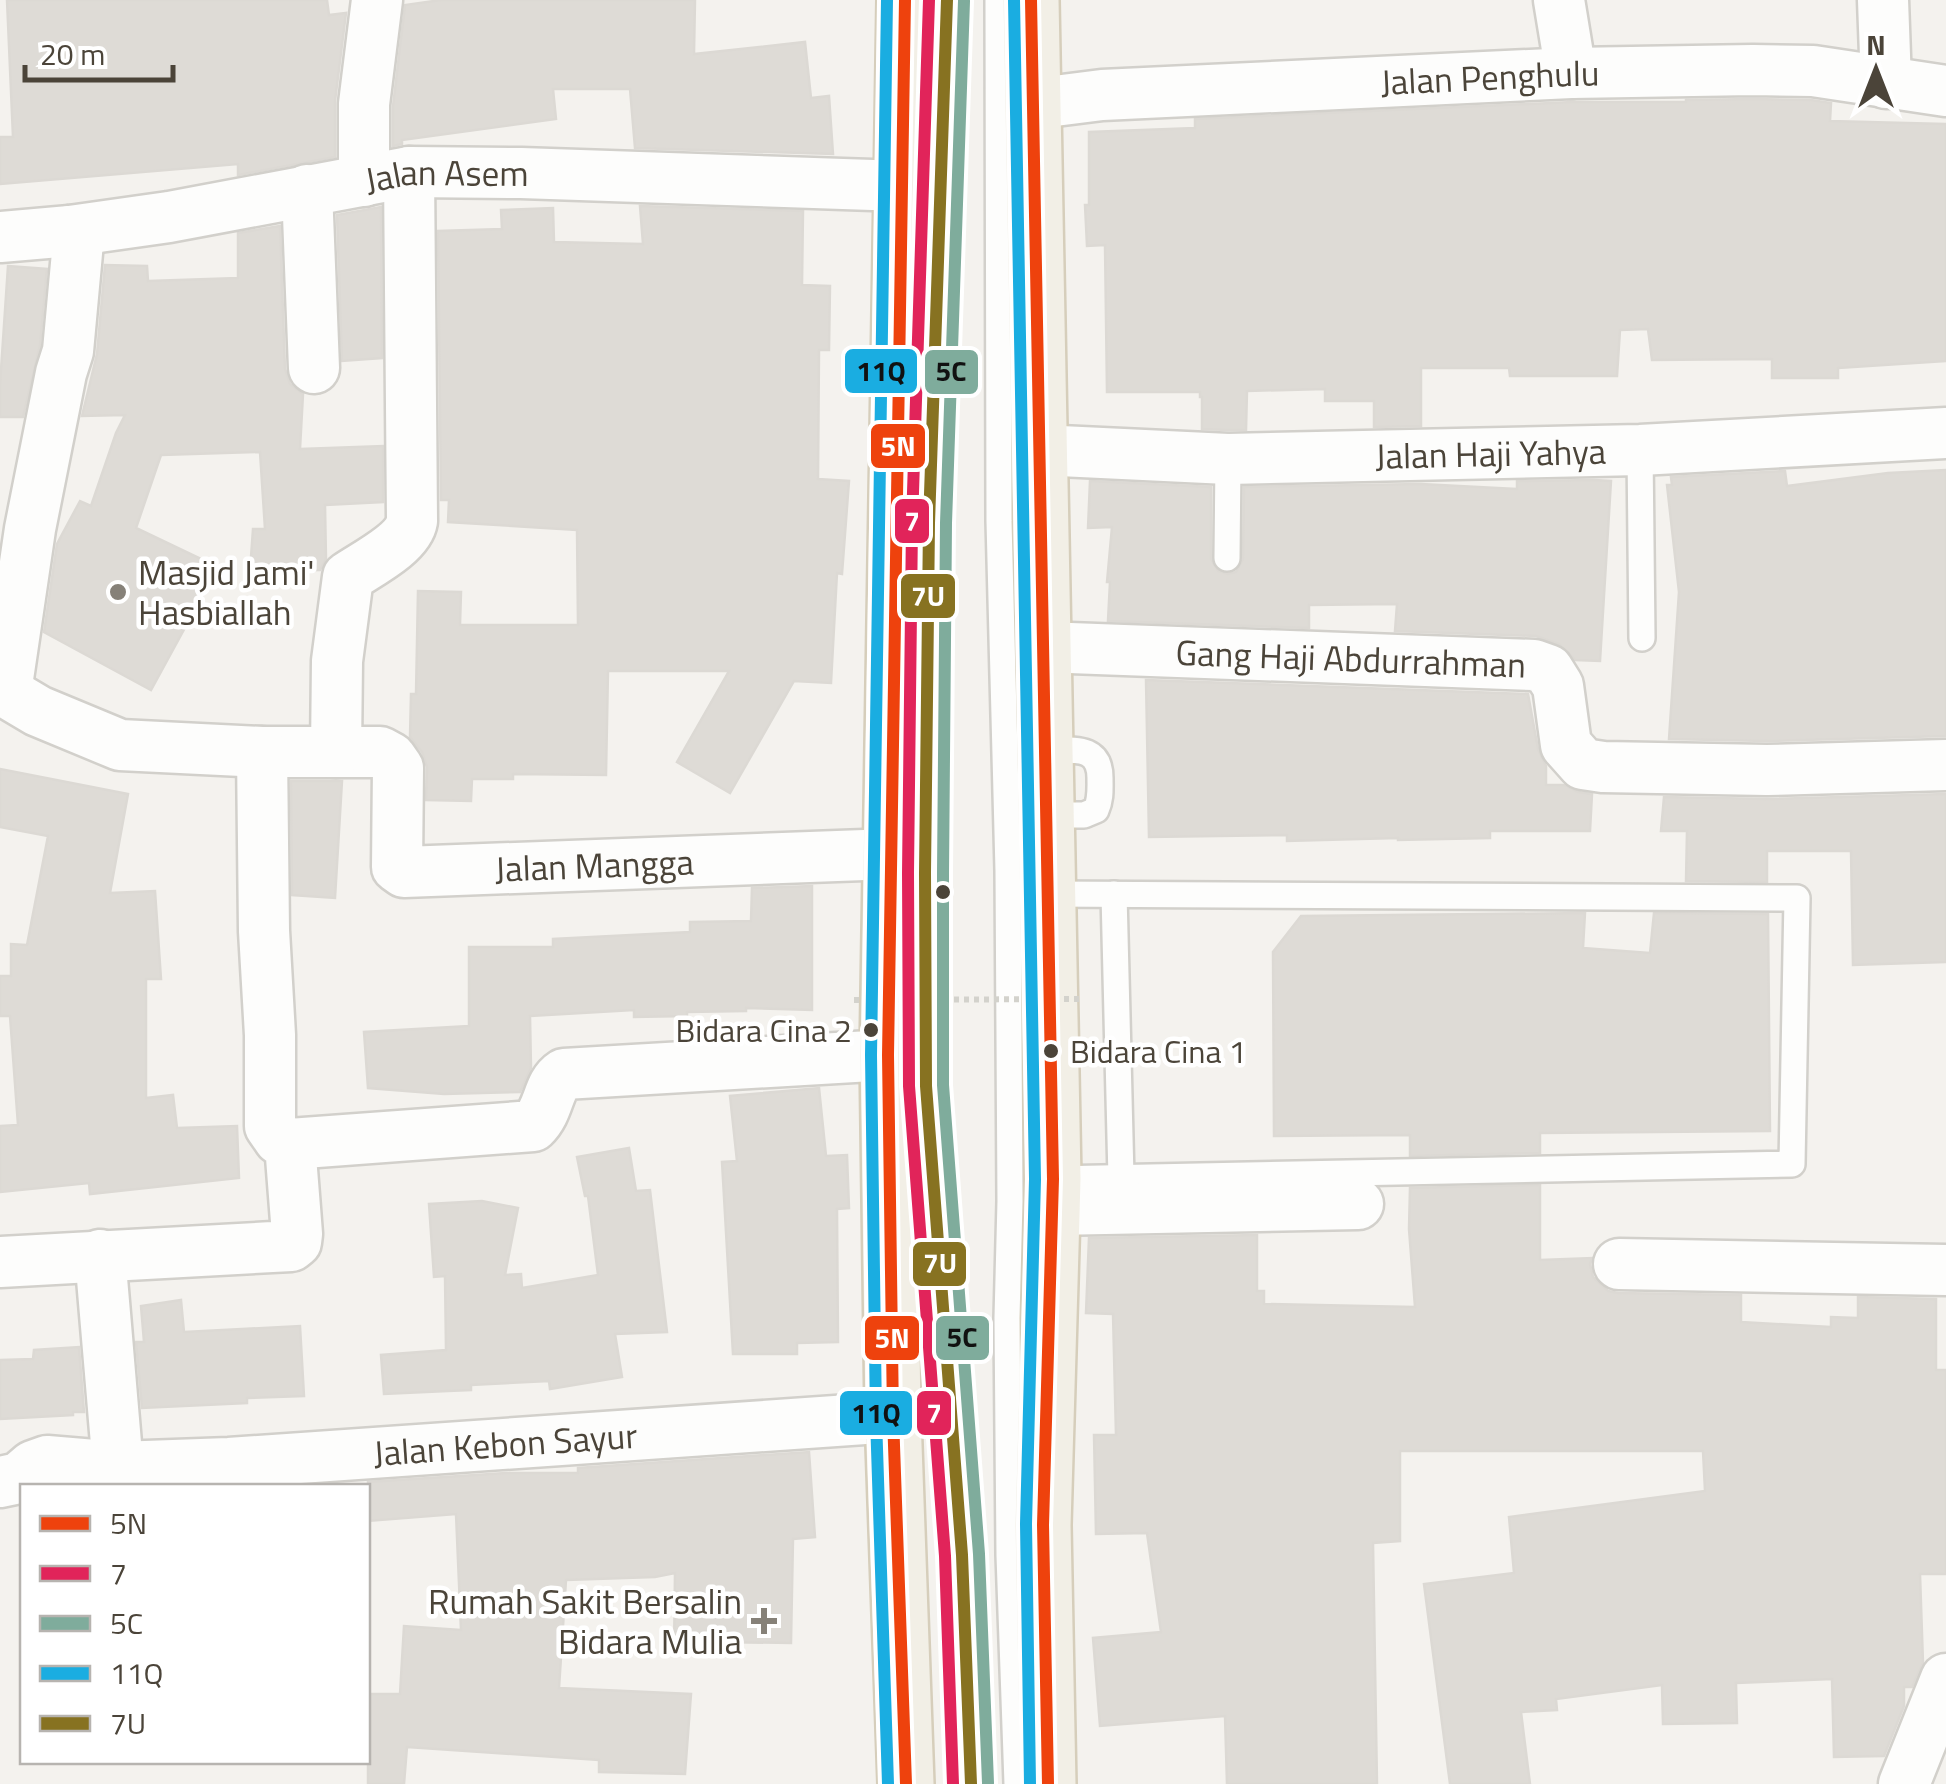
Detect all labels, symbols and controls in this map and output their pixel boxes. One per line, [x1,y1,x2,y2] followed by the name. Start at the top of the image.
[25,20,172,82] scale bar
[1826,20,1926,120] north arrow
[1866,23,1886,66] text: N
[40,31,105,77] text: 20 m
[1379,46,1600,109] street label: Jalan Penghulu
[360,145,529,207] street label: Jalan Asem
[843,347,919,395] line badge: 11Q
[923,348,980,396] line badge: 5C
[856,349,906,392] text: 11Q
[936,349,966,392] text: 5C
[869,422,927,470] line badge: 5N
[880,424,916,467] text: 5N
[1375,424,1607,483] street label: Jalan Haji Yahya
[893,497,931,545] line badge: 7
[904,499,920,542] text: 7
[138,545,315,639] place label: Masjid Jami' Hasbiallah
[899,572,957,620] line badge: 7U
[911,574,945,617] text: 7U
[107,581,129,603] marker: Masjid Jami' Hasbiallah
[1175,625,1527,692] street label: Gang Haji Abdurrahman
[494,834,695,896] street label: Jalan Mangga
[933,882,953,902] unlabelled marker
[676,1006,852,1054] place label: Bidara Cina 2
[861,1020,881,1040] marker: Bidara Cina 2
[1070,1027,1246,1075] place label: Bidara Cina 1
[1041,1041,1061,1061] marker: Bidara Cina 1
[911,1240,968,1288] line badge: 7U
[923,1241,957,1284] text: 7U
[863,1314,921,1362] line badge: 5N
[934,1314,991,1362] line badge: 5C
[947,1315,977,1358] text: 5C
[874,1316,910,1359] text: 5N
[838,1389,914,1437] line badge: 11Q
[915,1389,953,1437] line badge: 7
[851,1391,901,1434] text: 11Q
[926,1391,942,1434] text: 7
[372,1408,639,1480] street label: Jalan Kebon Sayur
[20,1484,370,1764] legend
[110,1500,147,1546] text: 5N
[110,1550,127,1596] text: 7
[428,1574,742,1668] place label: Rumah Sakit Bersalin Bidara Mulia
[110,1600,143,1646] text: 5C
[751,1608,777,1634] marker: Rumah Sakit Bersalin Bidara Mulia
[110,1650,163,1696] text: 11Q
[110,1700,146,1746] text: 7U

